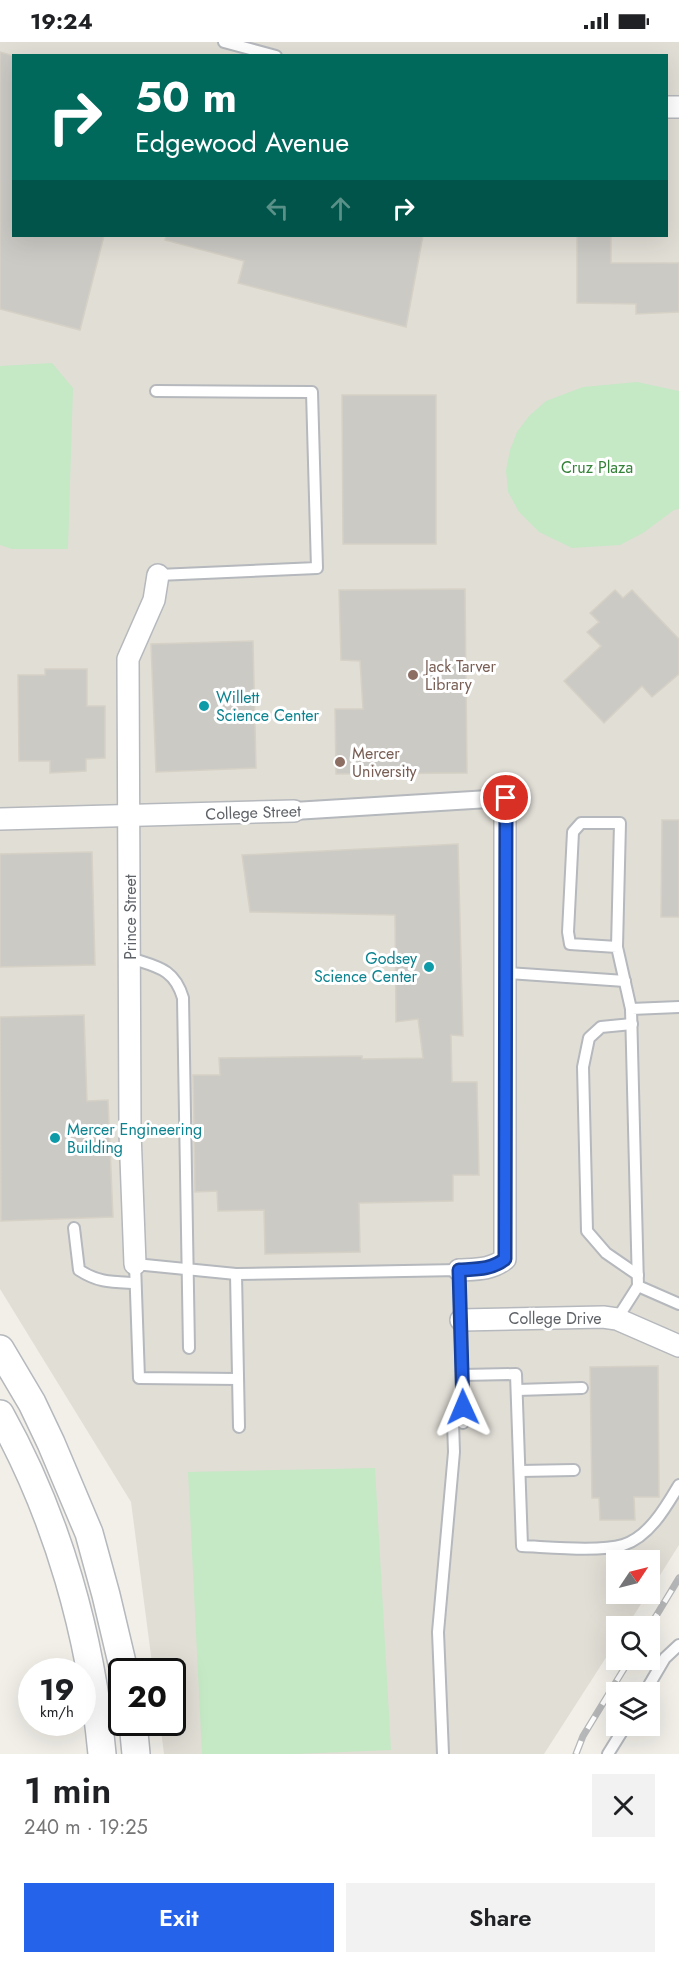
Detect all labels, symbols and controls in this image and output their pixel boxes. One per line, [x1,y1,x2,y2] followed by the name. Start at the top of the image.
[30,5,93,37] text: 19:24
[135,67,237,128] text: 50 m
[36,78,114,156] icon: right
[135,123,349,162] text: Edgewood Avenue
[261,192,294,225] icon: left
[324,192,357,225] icon: ahead
[387,192,420,225] icon: right
[561,456,633,479] park label: Cruz Plaza
[423,655,497,696] place label: Jack Tarver Library
[406,668,420,682] marker: Jack Tarver Library
[216,686,320,727] place label: Willett Science Center
[197,699,211,713] marker: Willett Science Center
[352,742,418,783] place label: Mercer University
[333,755,347,769] marker: Mercer University
[480,772,531,823] pin
[489,781,522,814] icon: arrive
[205,799,301,826] street label: College Street
[119,874,142,960] street label: Prince Street
[314,947,418,988] place label: Godsey Science Center
[422,960,436,974] marker: Godsey Science Center
[67,1118,202,1159] place label: Mercer Engineering Building
[48,1131,62,1145] marker: Mercer Engineering Building
[508,1307,602,1330] street label: College Drive
[431,1375,495,1439] position arrow
[606,1550,660,1604] north arrow
[606,1550,660,1736] map controls
[606,1616,660,1670] button: search
[108,1658,186,1736] speed limit sign: 20
[39,1668,75,1711] text: 19
[606,1682,660,1736] button: layers
[40,1701,74,1723] text: km/h
[24,1764,111,1816] text: 1 min
[592,1774,655,1837] button: close
[24,1813,148,1842] text: 240 m · 19:25
[24,1883,334,1952] button: Exit
[346,1883,655,1952] button: Share

